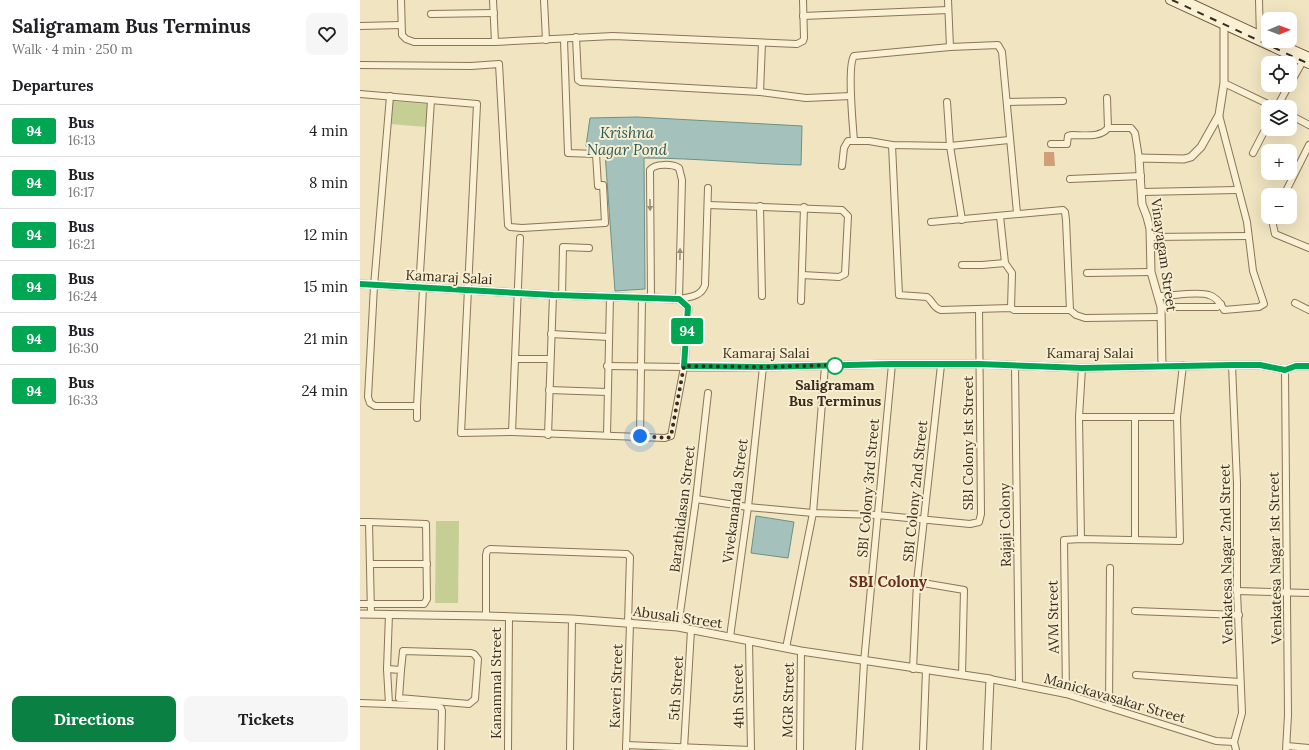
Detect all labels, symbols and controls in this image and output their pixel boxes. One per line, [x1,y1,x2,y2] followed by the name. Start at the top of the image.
[1261,12,1297,48] north arrow
[1261,12,1297,224] map controls
[306,13,348,55] button: heart
[12,14,251,38] text: Saligramam Bus Terminus
[12,41,133,58] text: Walk · 4 min · 250 m
[1261,56,1297,92] button: locate
[12,76,93,95] text: Departures
[1261,100,1297,136] button: layers
[68,113,94,132] text: Bus
[309,121,348,140] text: 4 min
[26,122,42,140] text: 94
[587,123,668,159] water label: Krishna Nagar Pond
[68,132,95,149] text: 16:13
[1261,144,1297,180] button: +
[68,165,94,184] text: Bus
[309,173,348,192] text: 8 min
[26,174,42,192] text: 94
[68,184,94,201] text: 16:17
[1261,188,1297,224] button: −
[1147,196,1181,313] street label: Vinayagam Street
[647,199,653,212] one-way arrow
[68,217,94,236] text: Bus
[304,225,348,244] text: 12 min
[26,226,42,244] text: 94
[68,236,95,253] text: 16:21
[677,247,683,260] one-way arrow
[405,266,493,288] street label: Kamaraj Salai
[68,269,94,288] text: Bus
[304,277,348,296] text: 15 min
[26,278,42,296] text: 94
[68,288,97,305] text: 16:24
[669,318,705,344] line badge: 94
[68,321,94,340] text: Bus
[679,322,695,340] text: 94
[304,329,348,348] text: 21 min
[26,330,42,348] text: 94
[68,340,99,357] text: 16:30
[722,344,810,362] street label: Kamaraj Salai
[1046,344,1134,362] street label: Kamaraj Salai
[826,357,844,375] marker: Saligramam Bus Terminus
[68,373,94,392] text: Bus
[959,375,977,510] street label: SBI Colony 1st Street
[789,376,882,410] place label: Saligramam Bus Terminus
[301,381,348,400] text: 24 min
[26,382,42,400] text: 94
[68,392,98,409] text: 16:33
[853,417,883,558] street label: SBI Colony 3rd Street
[899,419,931,563] street label: SBI Colony 2nd Street
[630,426,650,446] your location
[718,437,752,565] street label: Vivekananda Street
[665,444,699,574] street label: Barathidasan Street
[1215,463,1237,645] street label: Venkatesa Nagar 2nd Street
[1264,471,1286,645] street label: Venkatesa Nagar 1st Street
[995,482,1015,567] street label: Rajaji Colony
[849,572,928,591] district label: SBI Colony
[1043,579,1063,655] street label: AVM Street
[631,602,724,632] street label: Abusali Street
[487,626,505,739] street label: Kanammal Street
[606,643,626,729] street label: Kaveri Street
[665,654,687,721] street label: 5th Street
[778,661,798,738] street label: MGR Street
[728,663,748,729] street label: 4th Street
[1042,669,1188,727] street label: Manickavasakar Street
[12,696,176,742] button: Directions
[184,696,348,742] button: Tickets

